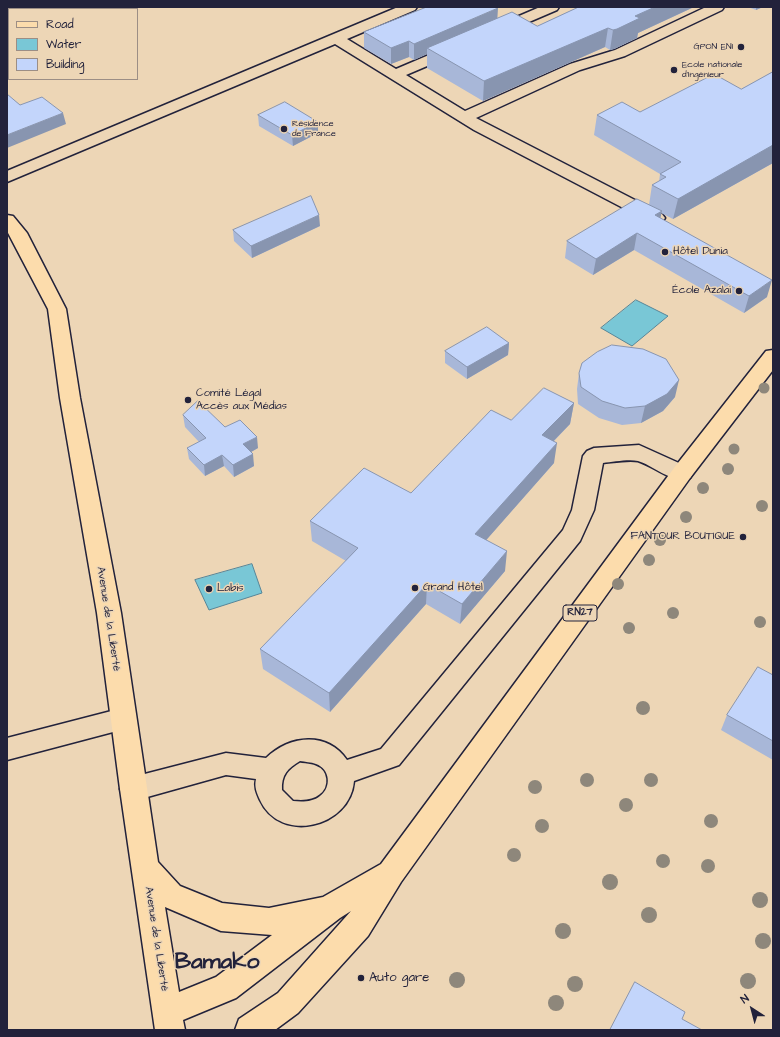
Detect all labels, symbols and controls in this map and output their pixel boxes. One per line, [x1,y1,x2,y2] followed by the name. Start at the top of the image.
[8,8,138,80] legend
[46,16,74,33] text: Road
[46,36,81,53] text: Water
[693,42,733,52] place label: GPON ENI
[736,42,746,52] marker: GPON ENI
[46,56,84,73] text: Building
[682,60,742,81] place label: Ecole nationale d'Ingénieur
[669,65,679,75] marker: Ecole nationale d'Ingénieur
[292,119,336,140] place label: Résidence de France
[279,124,289,134] marker: Résidence de France
[673,245,728,259] place label: Hôtel Dunia
[660,247,670,257] marker: Hôtel Dunia
[672,284,731,298] place label: École Azalai
[734,286,744,296] marker: École Azalai
[196,387,287,413] place label: Comité Légal Accès aux Médias
[183,395,193,405] marker: Comité Légal Accès aux Médias
[630,530,735,544] place label: FANTOUR BOUTIQUE
[738,532,748,542] marker: FANTOUR BOUTIQUE
[93,566,123,672] street label: Avenue de la Liberté
[423,581,483,595] place label: Grand Hôtel
[217,582,244,596] place label: Labis
[410,583,420,593] marker: Grand Hôtel
[204,584,214,594] marker: Labis
[563,605,597,621] road number: RN27
[141,886,171,992] street label: Avenue de la Liberté
[175,949,259,977] district label: Bamako
[369,970,429,986] place label: Auto gare
[356,973,366,983] marker: Auto gare
[732,989,772,1029] north arrow
[737,991,752,1007] text: N

